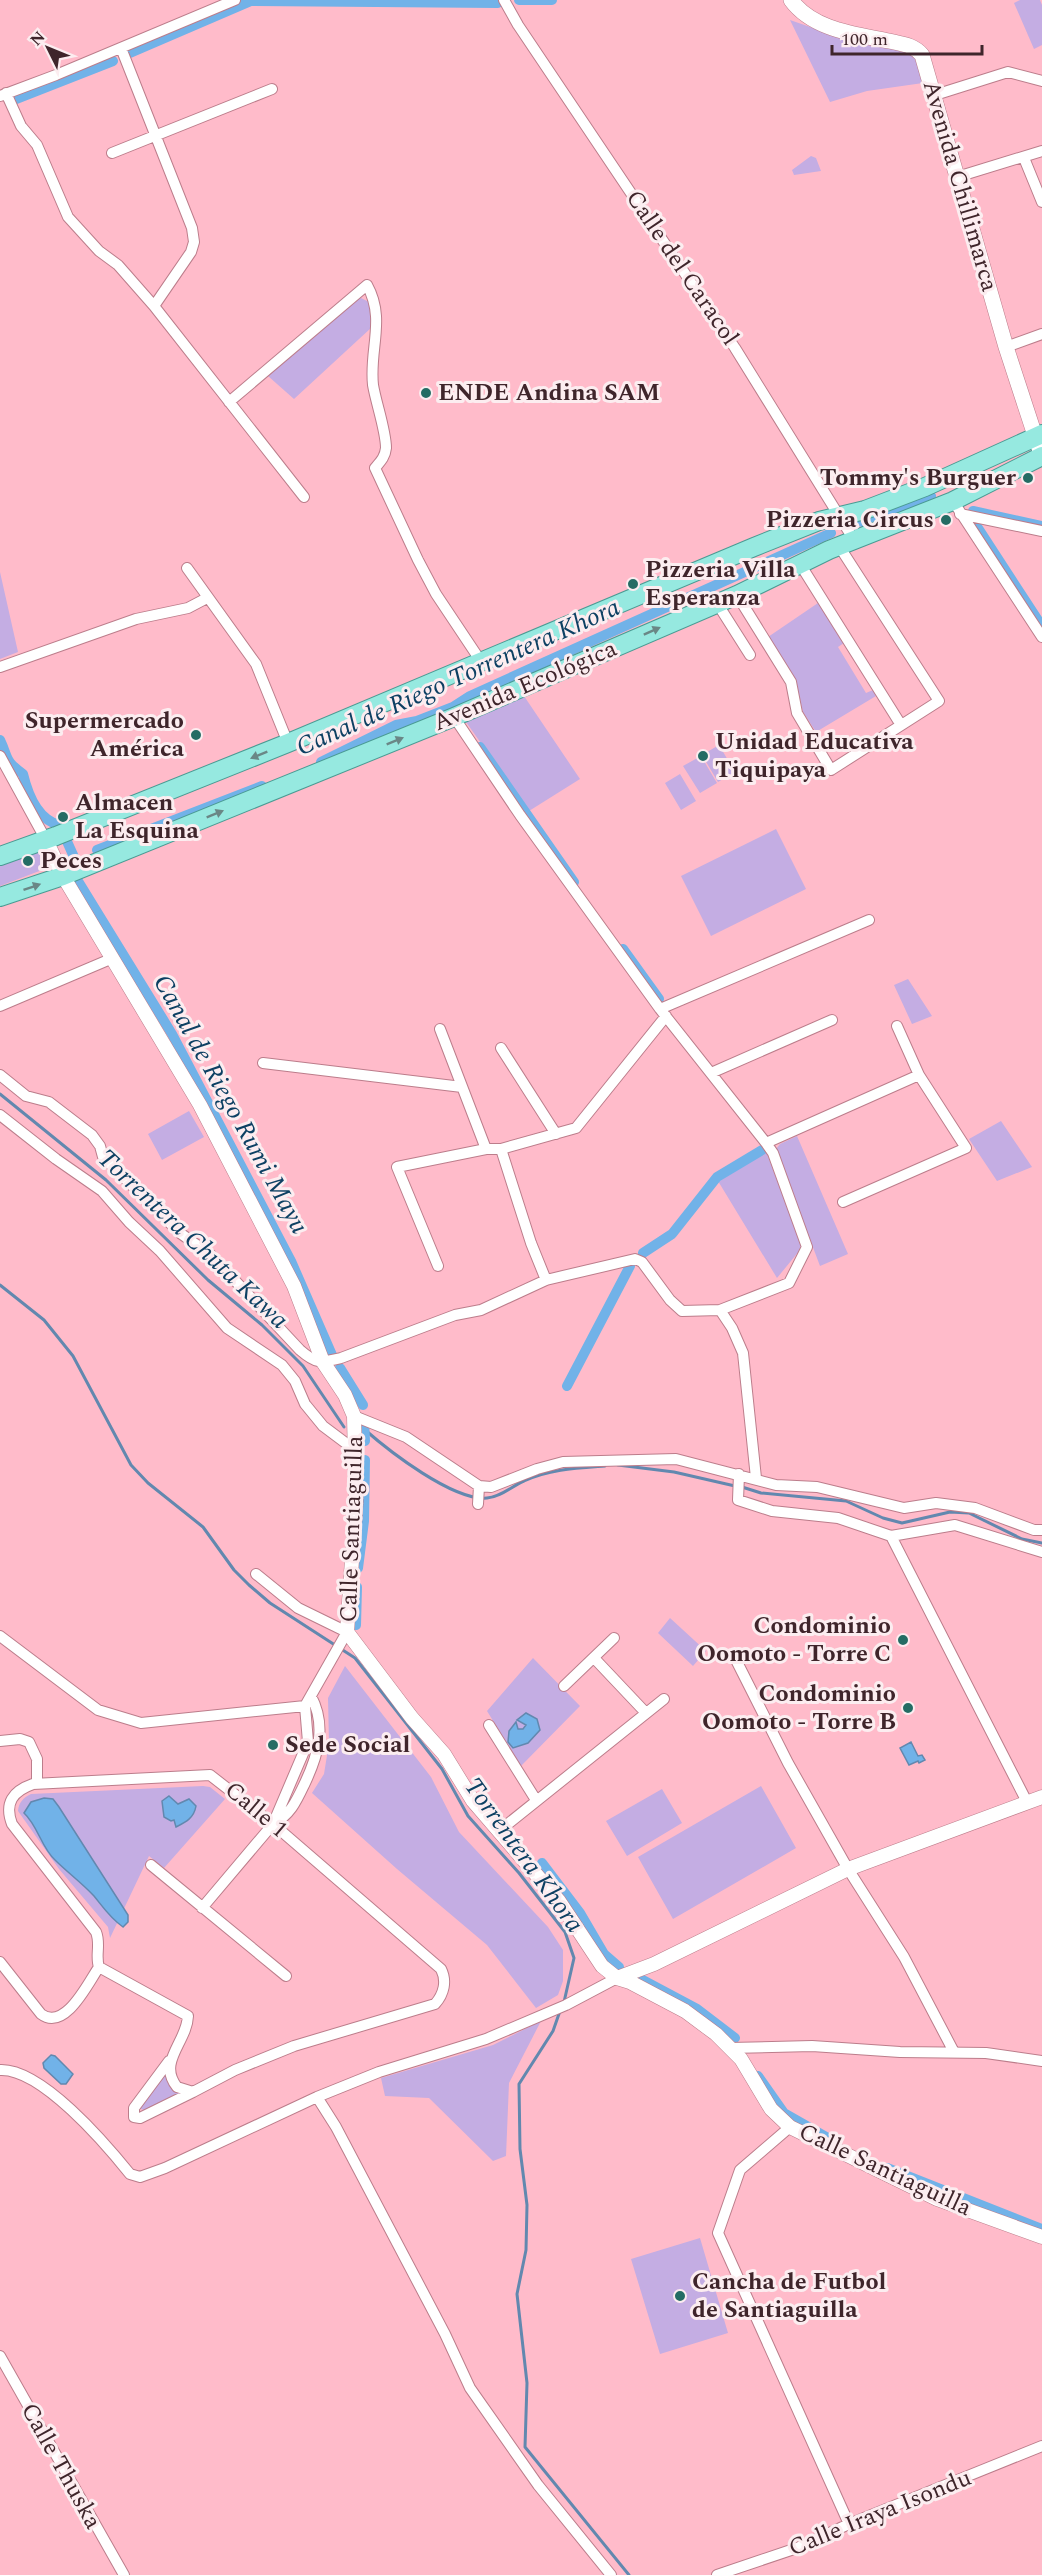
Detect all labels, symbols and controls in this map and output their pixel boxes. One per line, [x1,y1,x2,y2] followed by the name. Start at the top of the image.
[18,18,78,78] north arrow
[832,18,982,56] scale bar
[25,25,51,51] text: N
[841,26,888,53] text: 100 m
[913,76,1007,296] street label: Avenida Chillimarca
[616,183,748,353] street label: Calle del Caracol
[438,375,660,411] place label: ENDE Andina SAM
[419,386,433,400] marker: ENDE Andina SAM
[820,460,1017,496] place label: Tommy's Burguer
[1021,471,1035,485] marker: Tommy's Burguer
[766,502,934,538] place label: Pizzeria Circus
[939,513,953,527] marker: Pizzeria Circus
[645,552,796,616] place label: Pizzeria Villa Esperanza
[626,577,640,591] marker: Pizzeria Villa Esperanza
[290,587,626,767] water label: Canal de Riego Torrentera Khora
[643,626,661,636] one-way arrow
[427,631,623,741] street label: Avenida Ecológica
[25,703,185,767] place label: Supermercado América
[715,724,914,788] place label: Unidad Educativa Tiquipaya
[189,728,203,742] marker: Supermercado América
[387,736,405,746] one-way arrow
[696,749,710,763] marker: Unidad Educativa Tiquipaya
[250,750,268,760] one-way arrow
[75,785,200,849] place label: Almacen La Esquina
[206,809,224,819] one-way arrow
[56,810,70,824] marker: Almacen La Esquina
[40,843,102,879] place label: Peces
[21,854,35,868] marker: Peces
[23,881,41,891] one-way arrow
[143,967,319,1242] water label: Canal de Riego Rumi Mayu
[88,1139,298,1339] water label: Torrentera Chuta Kawa
[331,1435,373,1623] street label: Calle Santiaguilla
[697,1608,891,1672] place label: Condominio Oomoto - Torre C
[896,1633,910,1647] marker: Condominio Oomoto - Torre C
[702,1676,896,1740] place label: Condominio Oomoto - Torre B
[901,1701,915,1715] marker: Condominio Oomoto - Torre B
[285,1727,411,1763] place label: Sede Social
[266,1738,280,1752] marker: Sede Social
[454,1769,594,1941] water label: Torrentera Khora
[217,1773,295,1847] street label: Calle 1
[793,2114,978,2226] street label: Calle Santiaguilla
[692,2264,887,2328] place label: Cancha de Futbol de Santiaguilla
[673,2289,687,2303] marker: Cancha de Futbol de Santiaguilla
[11,2396,111,2536] street label: Calle Thuska
[783,2460,977,2566] street label: Calle Iraya Isondu

